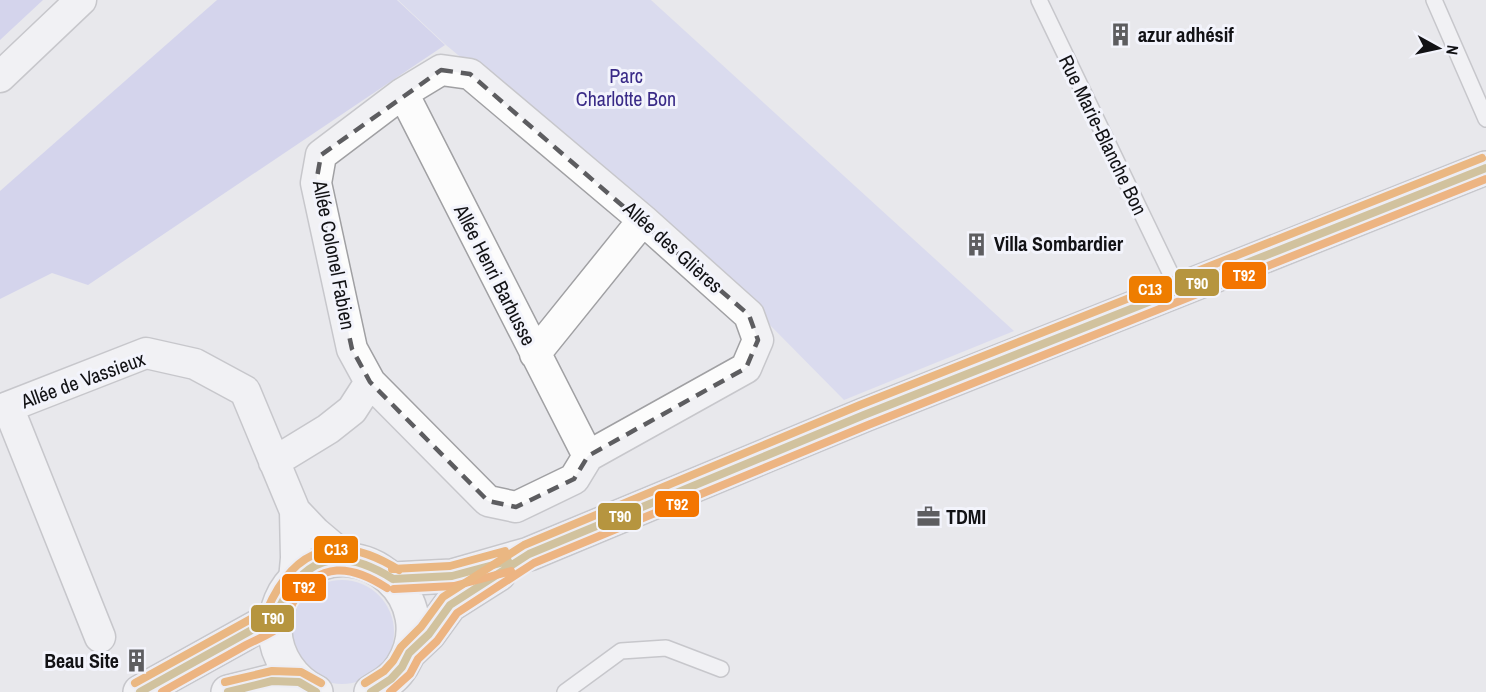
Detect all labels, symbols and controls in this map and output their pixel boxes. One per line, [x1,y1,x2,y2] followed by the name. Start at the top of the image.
[1408,18,1468,78] north arrow
[1138,21,1234,48] place label: azur adhésif
[1107,22,1133,48] building icon: azur adhésif
[1441,44,1464,56] text: N
[1053,50,1154,219] street label: Rue Marie-Blanche Bon
[576,62,676,112] park label: Parc Charlotte Bon
[307,177,362,332] street label: Allée Colonel Fabien
[617,194,729,298] street label: Allée des Glières
[448,199,543,350] street label: Allée Henri Barbusse
[994,230,1124,257] place label: Villa Sombardier
[963,231,989,257] building icon: Villa Sombardier
[1221,261,1267,290] line badge: T92
[1233,264,1255,286] text: T92
[1174,268,1220,297] line badge: T90
[1186,272,1208,294] text: T90
[1128,275,1173,304] line badge: C13
[1138,278,1162,300] text: C13
[16,344,149,415] street label: Allée de Vassieux
[654,490,700,518] line badge: T92
[666,493,688,515] text: T92
[597,502,642,531] line badge: T90
[946,503,986,530] place label: TDMI
[915,504,941,530] office icon: TDMI
[609,505,631,527] text: T90
[313,535,359,564] line badge: C13
[324,538,348,560] text: C13
[281,573,327,602] line badge: T92
[293,576,315,598] text: T92
[250,604,295,633] line badge: T90
[262,607,284,629] text: T90
[44,647,119,674] place label: Beau Site
[124,648,150,674] building icon: Beau Site

